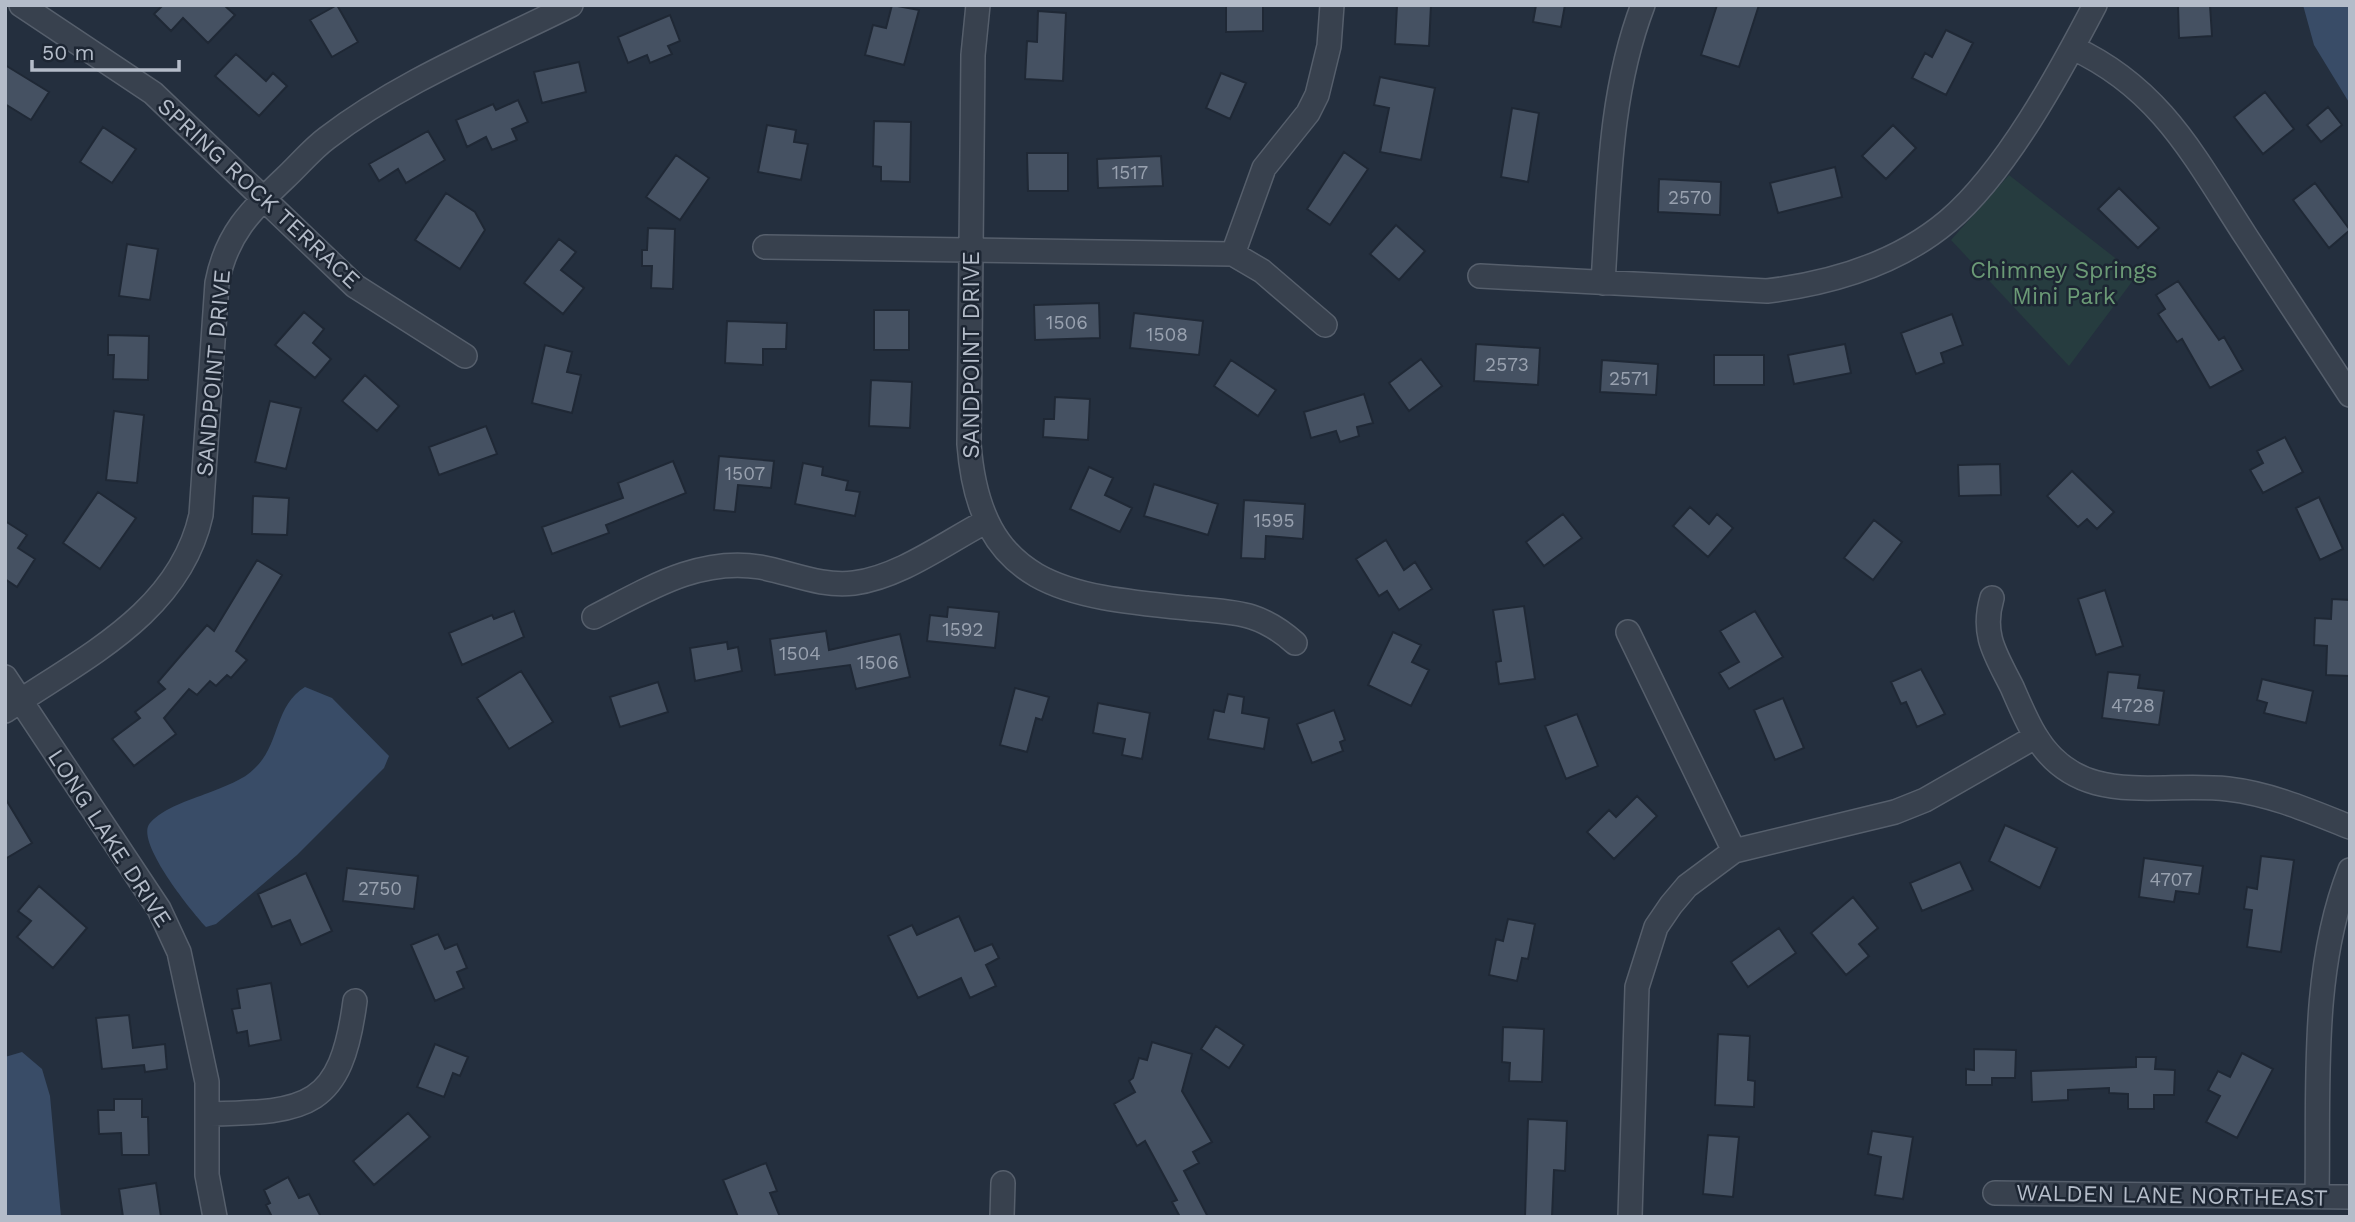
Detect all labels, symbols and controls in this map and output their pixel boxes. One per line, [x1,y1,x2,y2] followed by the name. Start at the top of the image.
[32,28,178,72] scale bar
[42,40,94,65] text: 50 m
[152,93,365,294] street label: SPRING ROCK TERRACE
[1112,161,1148,184] house number: 1517
[1668,186,1712,209] house number: 2570
[958,251,985,459] street label: SANDPOINT DRIVE
[1970,257,2158,310] park label: Chimney Springs Mini Park
[191,269,236,478] street label: SANDPOINT DRIVE
[1046,311,1088,334] house number: 1506
[1146,323,1188,346] house number: 1508
[1485,353,1529,376] house number: 2573
[1609,367,1649,390] house number: 2571
[725,462,765,485] house number: 1507
[1253,509,1295,532] house number: 1595
[942,618,984,641] house number: 1592
[779,642,821,665] house number: 1504
[857,651,899,674] house number: 1506
[2111,694,2155,717] house number: 4728
[42,744,177,932] street label: LONG LAKE DRIVE
[2149,868,2193,891] house number: 4707
[358,877,402,900] house number: 2750
[2016,1179,2328,1212] street label: WALDEN LANE NORTHEAST

